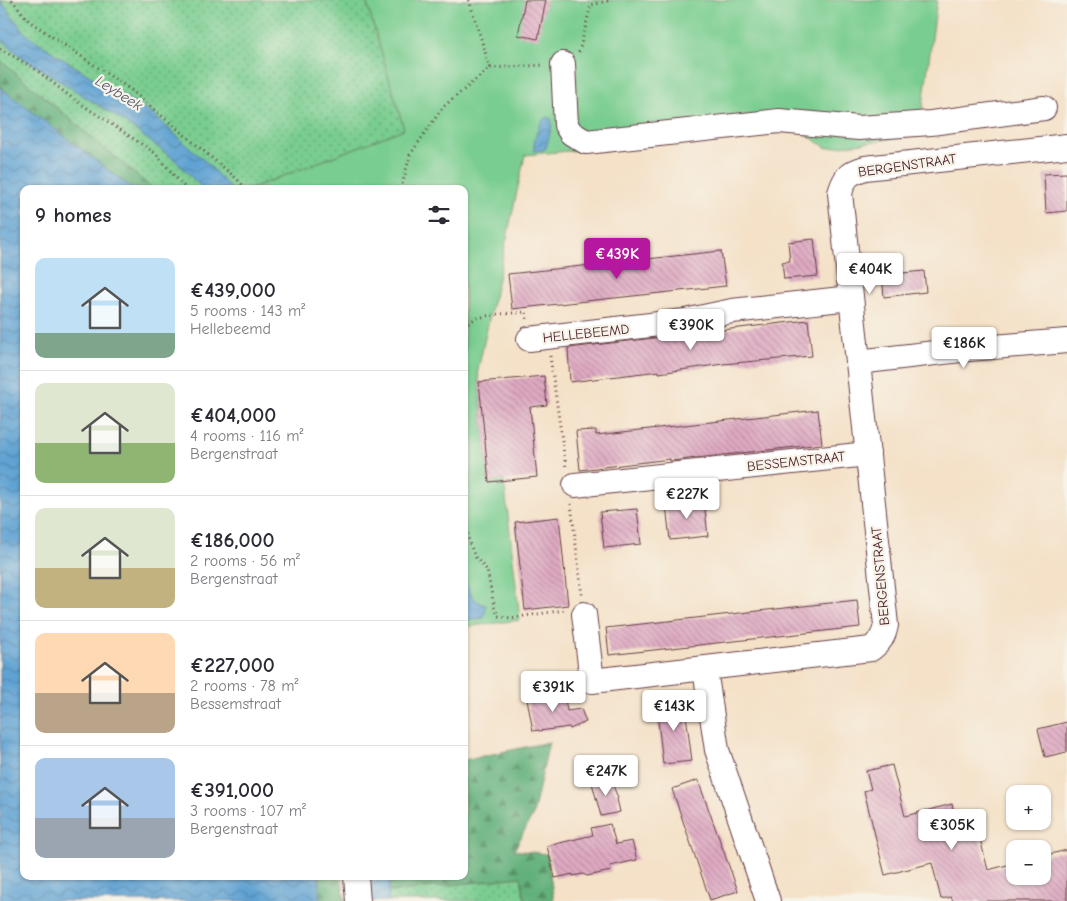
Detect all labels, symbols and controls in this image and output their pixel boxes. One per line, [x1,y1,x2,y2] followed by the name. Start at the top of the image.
[92,72,146,115] water label: Leybeek
[857,150,958,181] street label: BERGENSTRAAT
[425,201,453,229] icon: filters
[35,203,111,227] text: 9 homes
[582,238,652,280] pin: €439K
[595,245,639,263] text: €439K
[835,252,905,295] pin: €404K
[848,260,892,278] text: €404K
[75,278,135,338] icon: home
[190,278,276,302] text: €439,000
[190,302,305,320] text: 5 rooms · 143 m²
[656,308,726,351] pin: €390K
[668,316,714,334] text: €390K
[190,320,271,338] text: Hellebeemd
[542,320,630,347] street label: HELLEBEEMD
[929,326,999,369] pin: €186K
[943,334,985,352] text: €186K
[75,403,135,463] icon: home
[190,403,276,427] text: €404,000
[190,427,303,445] text: 4 rooms · 116 m²
[190,445,278,463] text: Bergenstraat
[746,448,847,475] street label: BESSEMSTRAAT
[652,478,722,520] pin: €227K
[665,485,709,503] text: €227K
[868,525,893,626] street label: BERGENSTRAAT
[75,528,135,588] icon: home
[190,528,275,552] text: €186,000
[190,552,300,570] text: 2 rooms · 56 m²
[190,570,278,588] text: Bergenstraat
[75,653,135,713] icon: home
[190,653,275,677] text: €227,000
[518,670,588,713] pin: €391K
[190,677,298,695] text: 2 rooms · 78 m²
[532,678,574,696] text: €391K
[639,690,709,732] pin: €143K
[190,695,281,713] text: Bessemstraat
[653,697,695,715] text: €143K
[571,754,641,797] pin: €247K
[585,762,627,780] text: €247K
[75,778,135,838] icon: home
[190,778,274,802] text: €391,000
[1006,785,1051,885] map controls
[1006,785,1051,830] button: +
[190,802,306,820] text: 3 rooms · 107 m²
[917,808,987,851] pin: €305K
[929,816,975,834] text: €305K
[190,820,278,838] text: Bergenstraat
[1006,840,1051,885] button: −

